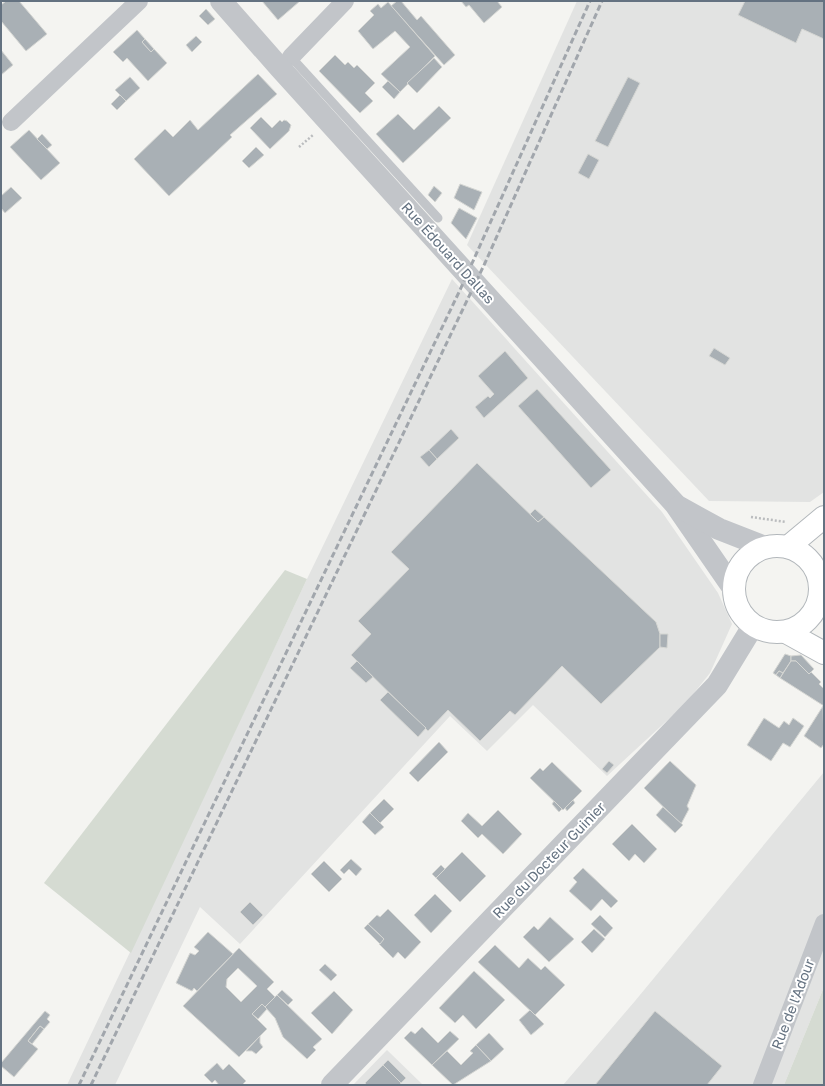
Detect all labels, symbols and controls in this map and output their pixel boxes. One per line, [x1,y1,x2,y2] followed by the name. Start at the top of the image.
[398,198,498,307] street label: Rue Édouard Dallas
[489,798,609,921] street label: Rue du Docteur Guinier
[767,956,818,1052] street label: Rue de l'Adour

